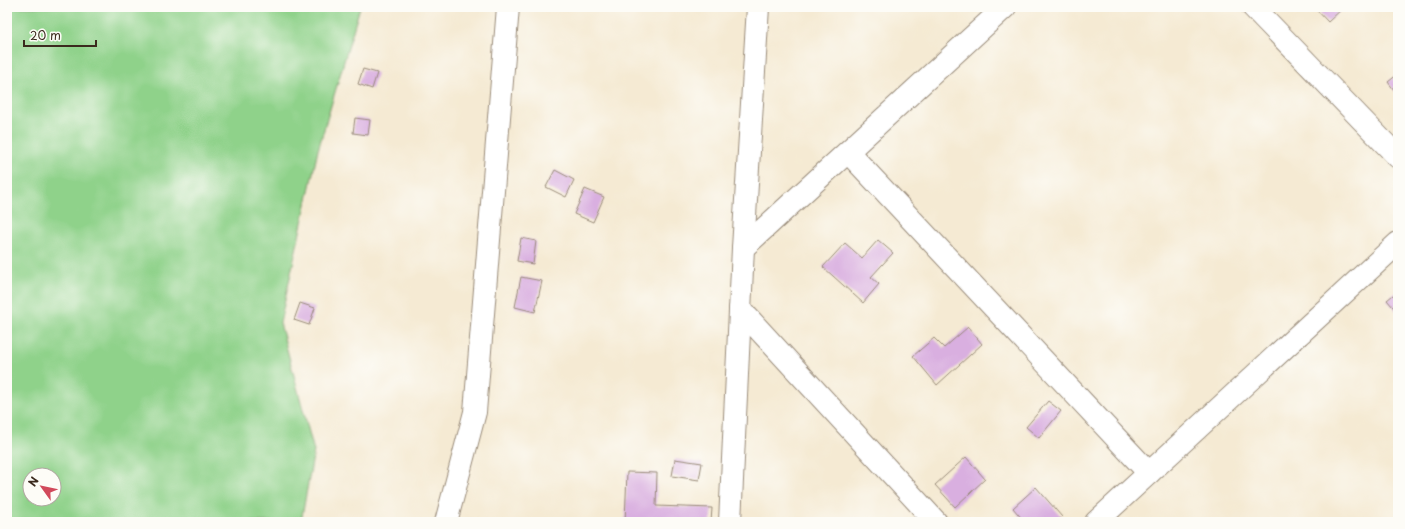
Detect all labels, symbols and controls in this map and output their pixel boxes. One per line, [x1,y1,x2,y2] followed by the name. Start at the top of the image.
[24,22,96,48] scale bar
[30,26,61,44] text: 20 m
[22,467,62,507] north arrow
[24,473,43,490] text: N

